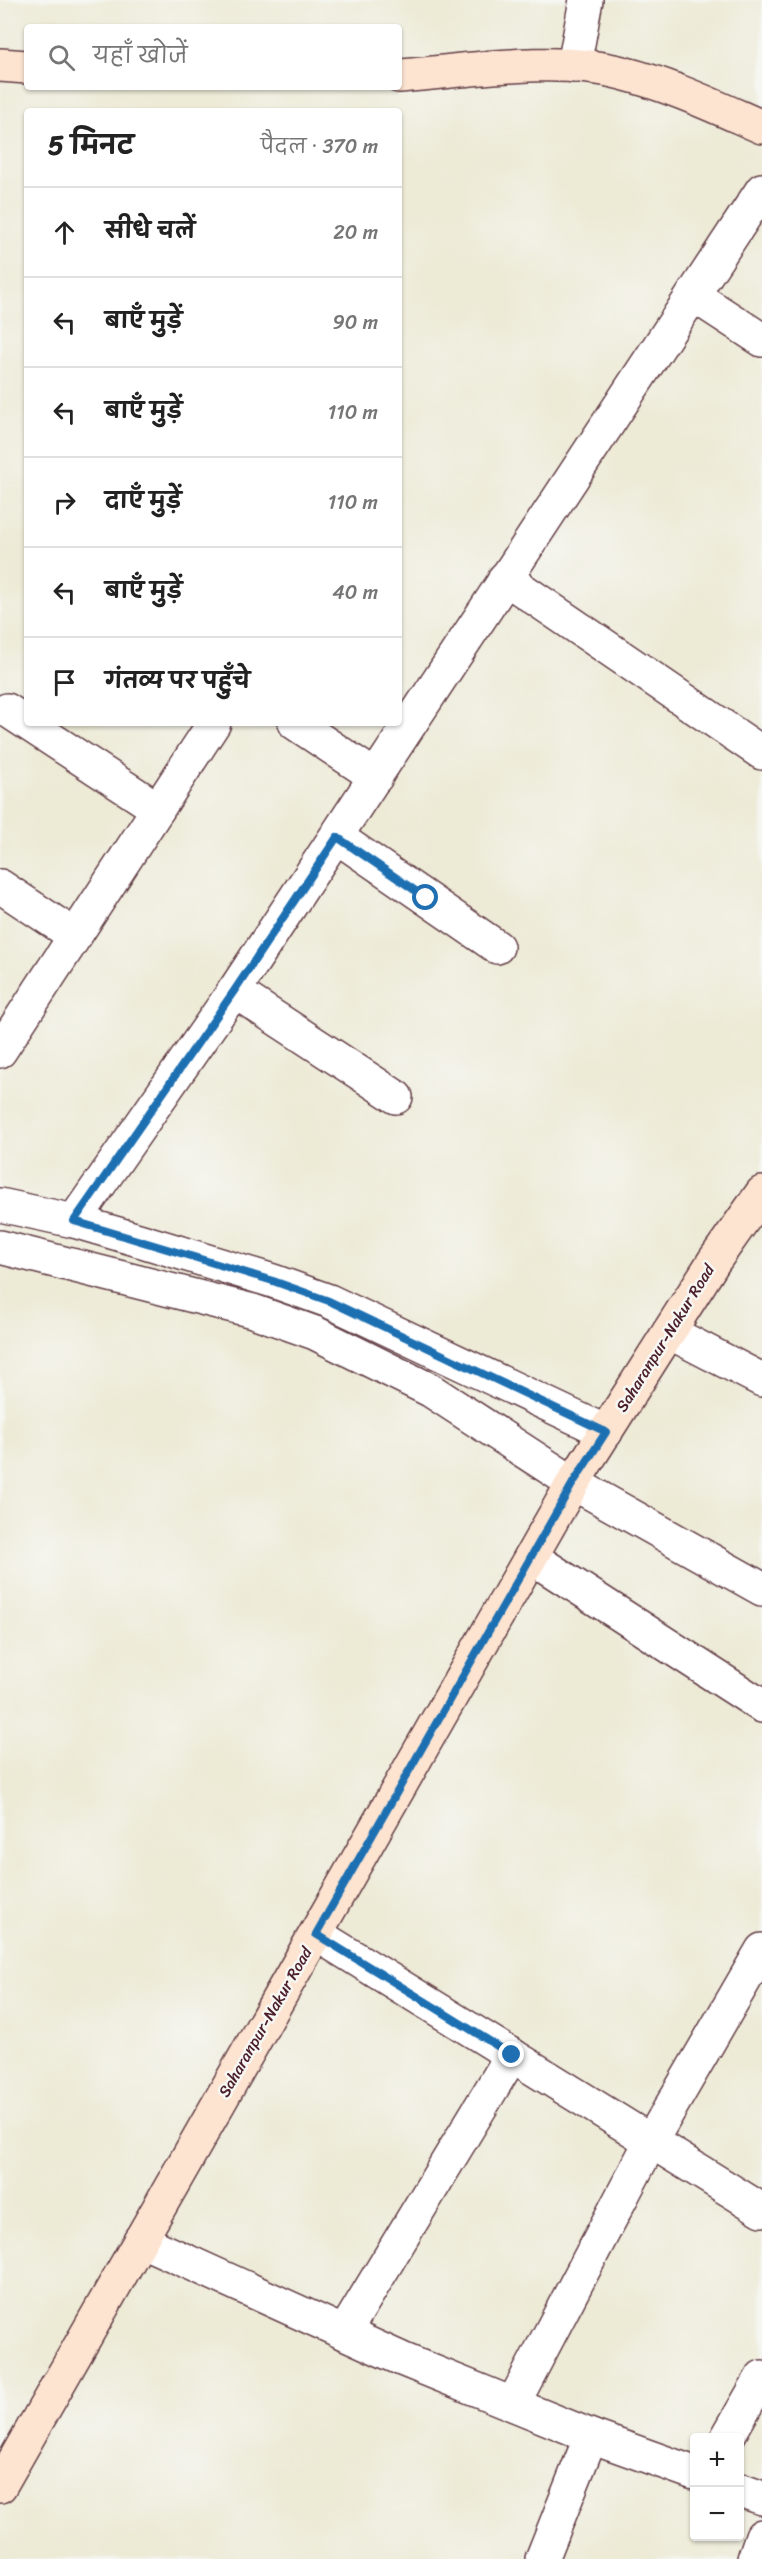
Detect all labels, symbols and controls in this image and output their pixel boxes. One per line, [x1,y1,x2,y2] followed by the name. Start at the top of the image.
[24,24,402,90] search box
[93,36,188,75] text: यहाँ खोजें
[45,41,78,74] icon: search
[48,122,134,168] text: 5 मिनट
[260,129,378,164] text: पैदल · 370 m
[105,211,195,250] text: सीधे चलें
[333,215,378,250] text: 20 m
[48,216,81,249] icon: ahead
[105,301,182,340] text: बाएँ मुड़ें
[333,305,378,340] text: 90 m
[48,306,81,339] icon: left
[105,391,182,430] text: बाएँ मुड़ें
[328,395,378,430] text: 110 m
[48,396,81,429] icon: left
[105,481,182,520] text: दाएँ मुड़ें
[328,485,378,520] text: 110 m
[48,486,81,519] icon: right
[105,571,182,610] text: बाएँ मुड़ें
[332,575,378,610] text: 40 m
[48,576,81,609] icon: left
[105,661,250,700] text: गंतव्य पर पहुँचे
[48,666,81,699] icon: arrive
[412,884,438,910] route start
[608,1257,723,1418] street label: Saharanpur-Nakur Road
[210,1940,321,2103] street label: Saharanpur-Nakur Road
[498,2041,524,2067] route end
[690,2433,744,2541] map controls
[690,2433,744,2487] button: +
[690,2487,744,2541] button: −

